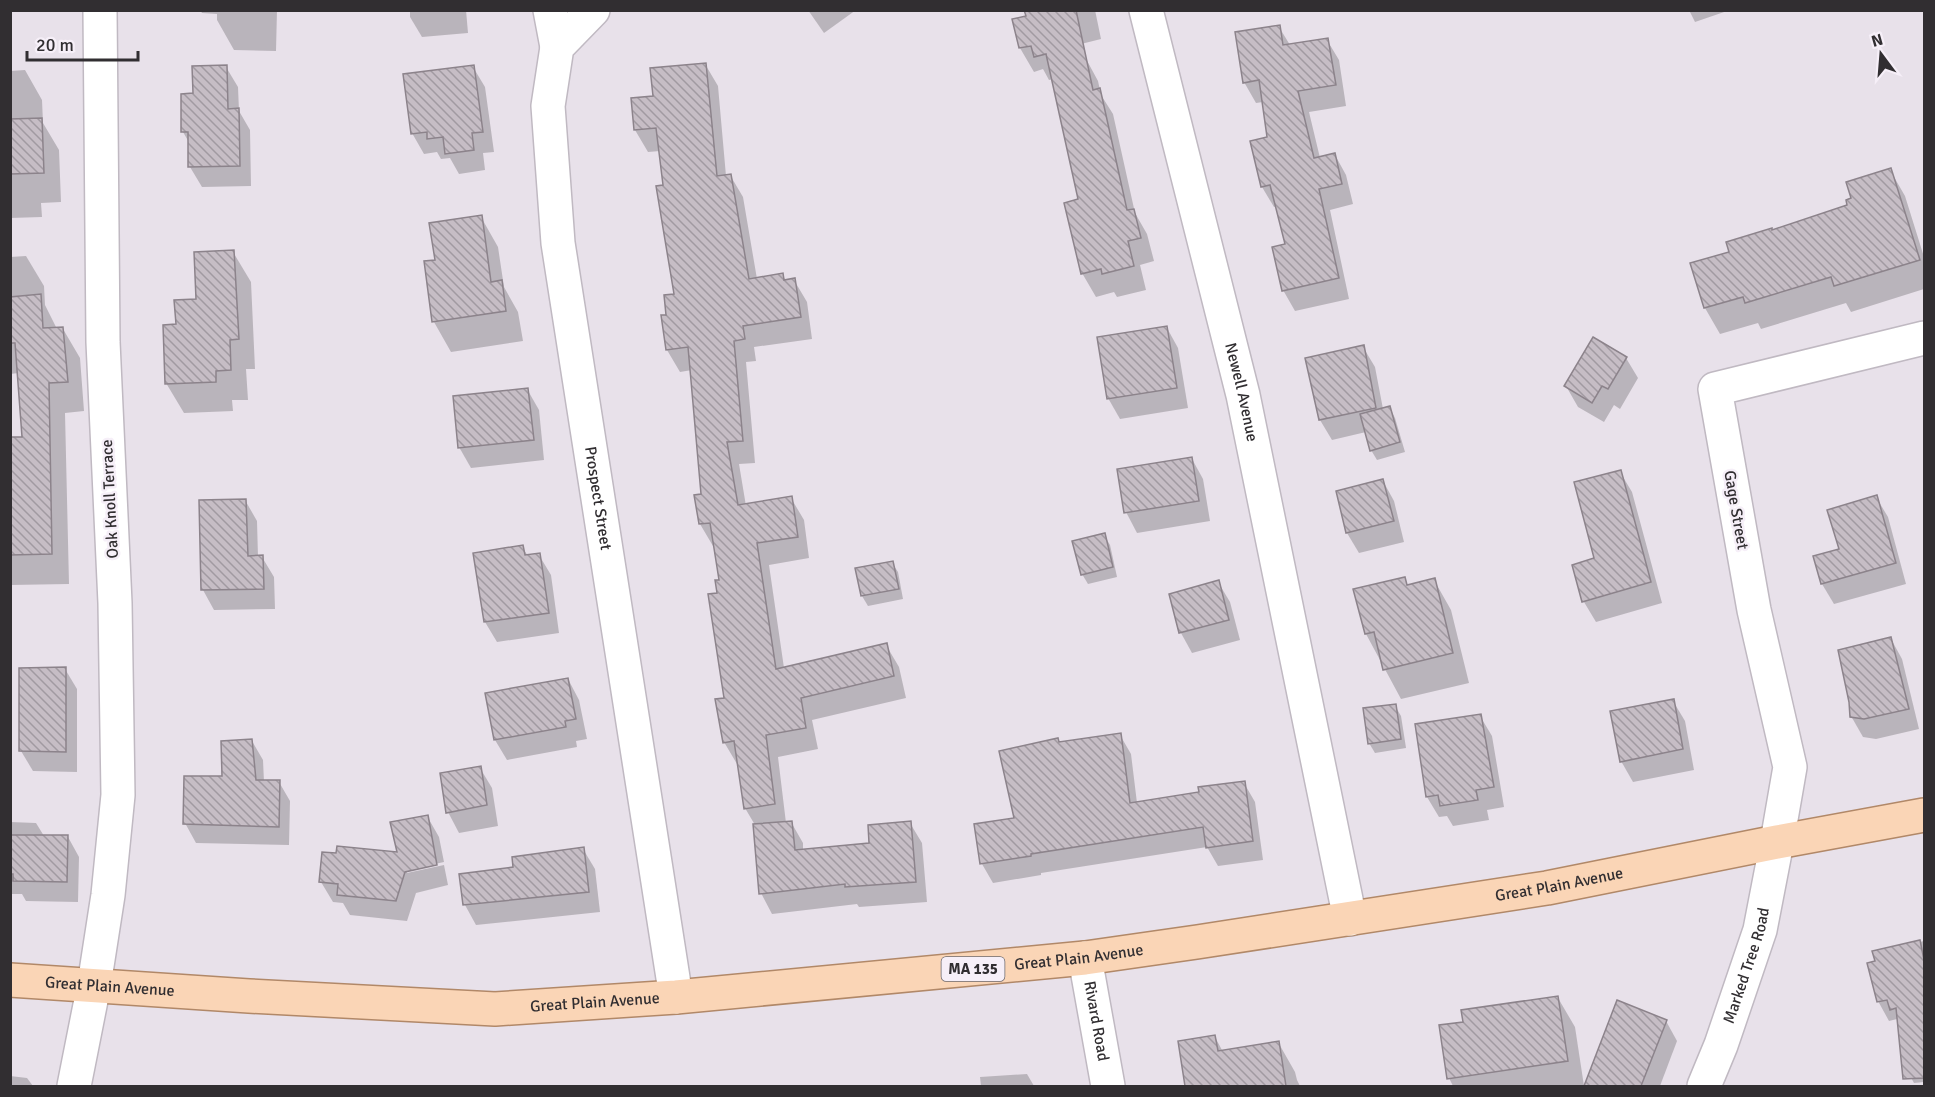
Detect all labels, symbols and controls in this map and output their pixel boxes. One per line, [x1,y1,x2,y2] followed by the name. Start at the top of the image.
[27,24,138,62] scale bar
[1851,24,1911,84] north arrow
[1869,29,1885,52] text: N
[36,34,74,56] text: 20 m
[1220,341,1262,443] street label: Newell Avenue
[97,439,123,559] street label: Oak Knoll Terrace
[580,445,616,552] street label: Prospect Street
[1719,469,1753,552] street label: Gage Street
[1494,863,1625,906] street label: Great Plain Avenue
[1719,906,1774,1026] street label: Marked Tree Road
[1013,940,1145,975] street label: Great Plain Avenue
[942,957,1004,981] road number: MA 135
[44,972,175,1001] street label: Great Plain Avenue
[1079,979,1113,1063] street label: Rivard Road
[530,988,660,1017] street label: Great Plain Avenue

